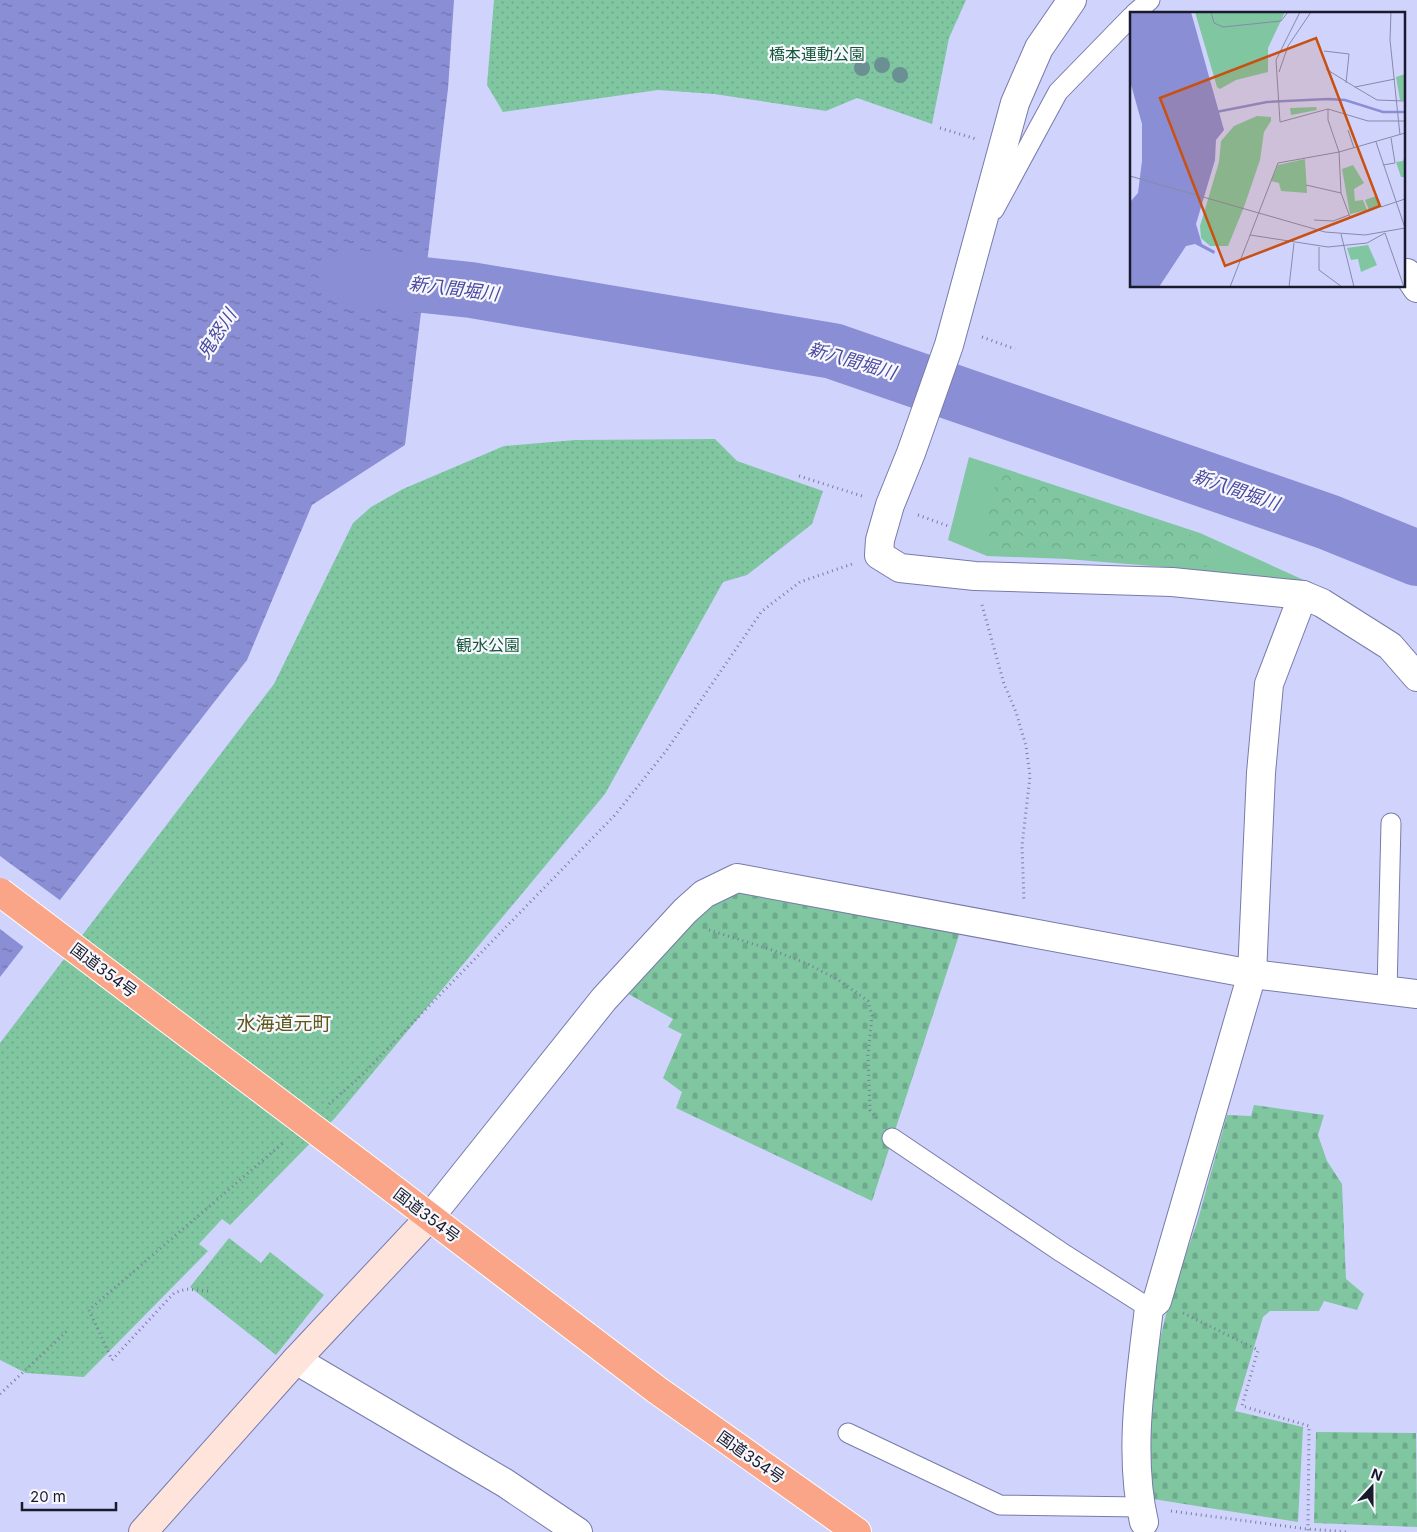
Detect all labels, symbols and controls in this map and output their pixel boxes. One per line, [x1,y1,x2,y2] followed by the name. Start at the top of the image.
[1130,12,1404,288] inset map
[769,44,865,64] park label: 橋本運動公園
[408,273,502,305] water label: 新八間堀川
[193,304,241,362] water label: 鬼怒川
[806,338,900,384] water label: 新八間堀川
[1190,465,1284,515] water label: 新八間堀川
[456,635,520,655] park label: 観水公園
[67,939,141,1001] street label: 国道354号
[236,1012,332,1035] district label: 水海道元町
[390,1184,464,1246] street label: 国道354号
[713,1426,789,1488] street label: 国道354号
[1347,1462,1397,1512] north arrow
[1369,1465,1385,1484] text: N
[22,1480,116,1512] scale bar
[30,1487,66,1506] text: 20 m

